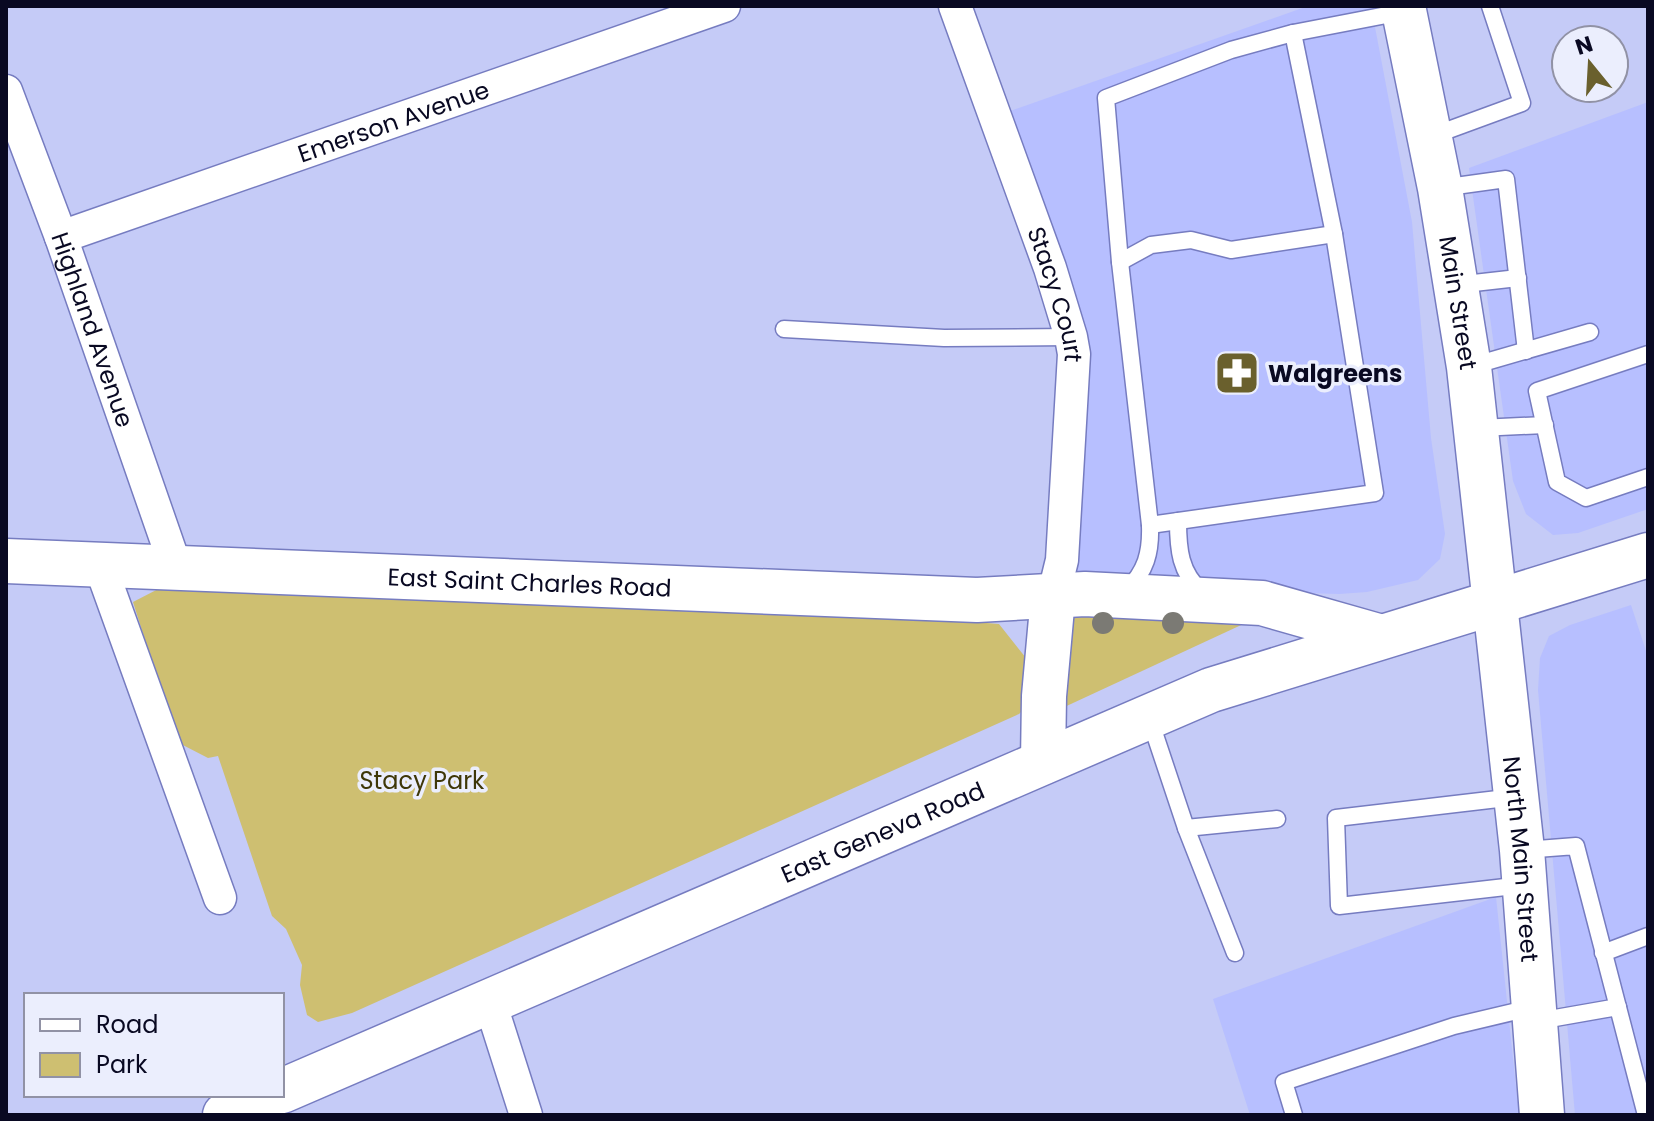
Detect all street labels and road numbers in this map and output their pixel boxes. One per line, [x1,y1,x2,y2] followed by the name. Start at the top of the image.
[293,73,494,170] street label: Emerson Avenue
[1020,222,1091,363] street label: Stacy Court
[44,228,142,432] street label: Highland Avenue
[1432,234,1486,372] street label: Main Street
[387,560,672,604] street label: East Saint Charles Road
[1495,754,1547,963] street label: North Main Street
[776,773,989,890] street label: East Geneva Road

